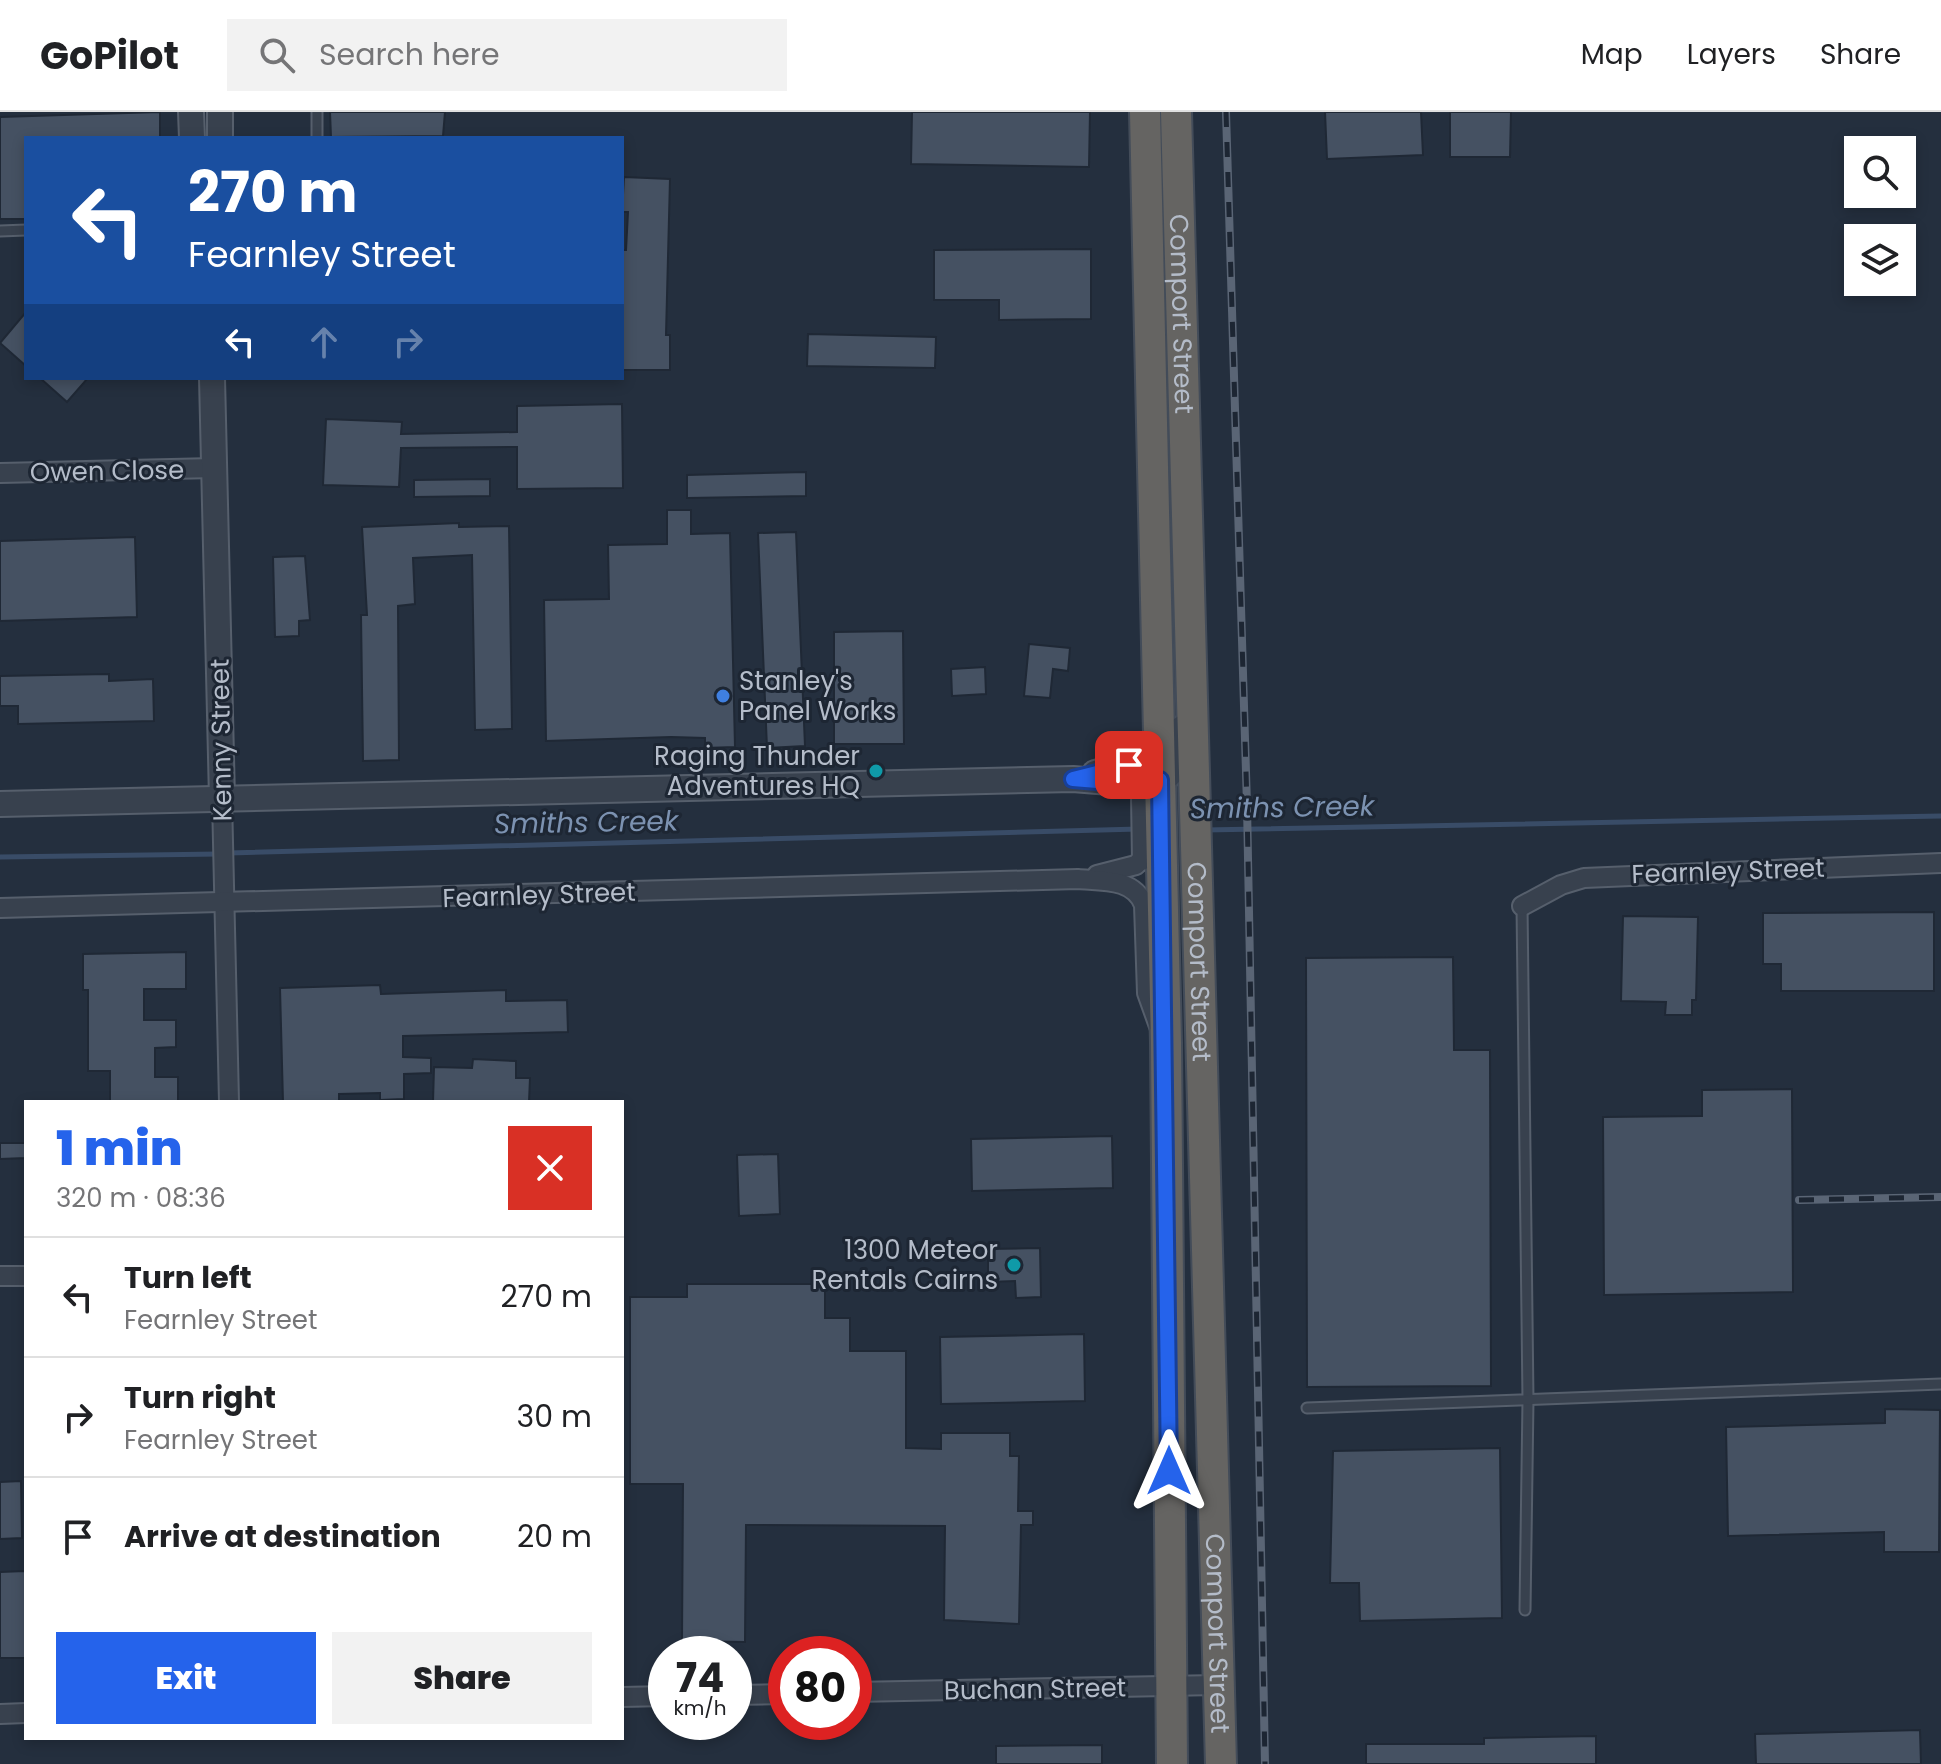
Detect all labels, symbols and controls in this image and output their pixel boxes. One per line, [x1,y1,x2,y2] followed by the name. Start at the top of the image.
[227,19,787,91] search box
[40,29,179,82] text: GoPilot
[255,33,299,77] icon: search
[319,33,500,76] text: Search here
[1581,35,1643,74] text: Map
[1687,35,1776,74] text: Layers
[1820,35,1901,74] text: Share
[1844,136,1916,296] map controls
[1844,136,1916,208] button: search
[188,153,358,232] text: 270 m
[56,168,160,272] icon: left
[1161,213,1202,414] street label: Comport Street
[1844,224,1916,296] button: layers
[188,229,456,280] text: Fearnley Street
[218,320,262,364] icon: left
[302,320,346,364] icon: ahead
[386,320,430,364] icon: right
[30,452,184,490] street label: Owen Close
[202,658,240,822] street label: Kenny Street
[739,663,896,729] place label: Stanley's Panel Works
[714,687,732,705] marker: Stanley's Panel Works
[1095,731,1163,799] pin
[654,738,860,804] place label: Raging Thunder Adventures HQ
[1107,743,1151,787] icon: arrive
[867,762,885,780] marker: Raging Thunder Adventures HQ
[1190,786,1376,829] water label: Smiths Creek
[494,801,680,844] water label: Smiths Creek
[1631,850,1825,892] street label: Fearnley Street
[1178,861,1220,1062] street label: Comport Street
[442,874,636,916] street label: Fearnley Street
[56,1115,183,1182] text: 1 min
[508,1126,592,1210] button: close
[56,1180,226,1216] text: 320 m · 08:36
[812,1232,998,1298] place label: 1300 Meteor Rentals Cairns
[124,1256,252,1299] text: Turn left
[1005,1256,1023,1274] marker: 1300 Meteor Rentals Cairns
[56,1275,100,1319] icon: left
[501,1275,592,1318] text: 270 m
[124,1302,317,1338] text: Fearnley Street
[124,1376,276,1419] text: Turn right
[56,1395,100,1439] icon: right
[517,1395,592,1438] text: 30 m
[124,1422,317,1458] text: Fearnley Street
[1127,1429,1211,1513] position arrow
[56,1515,100,1559] icon: arrive
[124,1515,441,1558] text: Arrive at destination
[517,1515,592,1558] text: 20 m
[1197,1533,1238,1734] street label: Comport Street
[56,1632,316,1724] button: Exit
[332,1632,592,1724] button: Share
[768,1636,872,1740] speed limit sign: 80
[676,1650,724,1706] text: 74
[944,1669,1126,1709] street label: Buchan Street
[673,1694,727,1722] text: km/h

